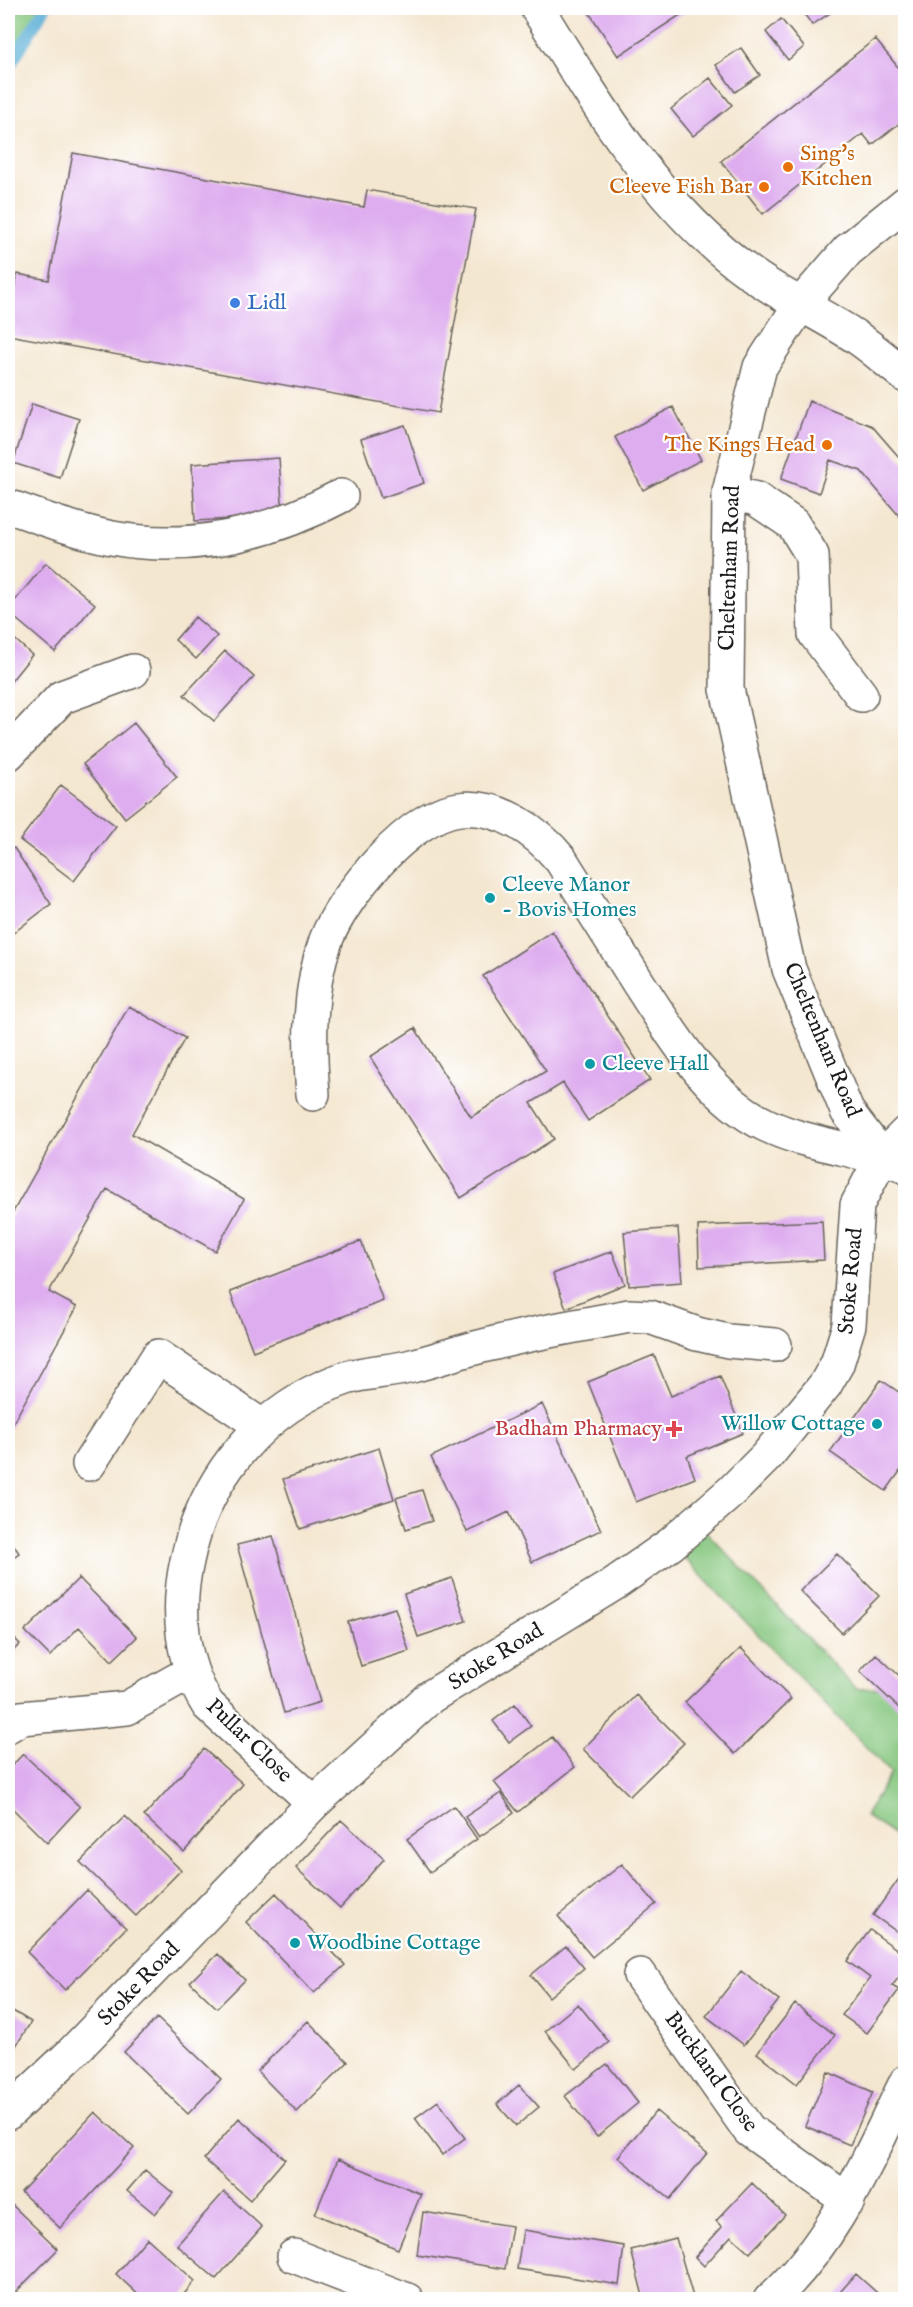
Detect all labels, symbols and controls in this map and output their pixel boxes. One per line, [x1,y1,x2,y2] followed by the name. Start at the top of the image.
[800,140,872,193] place label: Sing's Kitchen
[781,160,795,174] marker: Sing's Kitchen
[609,173,752,201] place label: Cleeve Fish Bar
[757,180,771,194] marker: Cleeve Fish Bar
[247,289,286,317] place label: Lidl
[228,296,242,310] marker: Lidl
[664,431,815,459] place label: The Kings Head
[820,438,834,452] marker: The Kings Head
[713,484,747,651] street label: Cheltenham Road
[502,871,637,924] place label: Cleeve Manor - Bovis Homes
[483,891,497,905] marker: Cleeve Manor - Bovis Homes
[777,958,867,1122] street label: Cheltenham Road
[602,1050,709,1078] place label: Cleeve Hall
[583,1057,597,1071] marker: Cleeve Hall
[832,1226,870,1335] street label: Stoke Road
[721,1410,865,1438] place label: Willow Cottage
[494,1415,662,1443] place label: Badham Pharmacy
[870,1417,884,1431] marker: Willow Cottage
[667,1422,681,1436] marker: Badham Pharmacy
[443,1617,549,1697] street label: Stoke Road
[200,1693,298,1789] street label: Pullar Close
[307,1929,481,1957] place label: Woodbine Cottage
[92,1936,186,2032] street label: Stoke Road
[288,1936,302,1950] marker: Woodbine Cottage
[658,2006,764,2138] street label: Buckland Close

